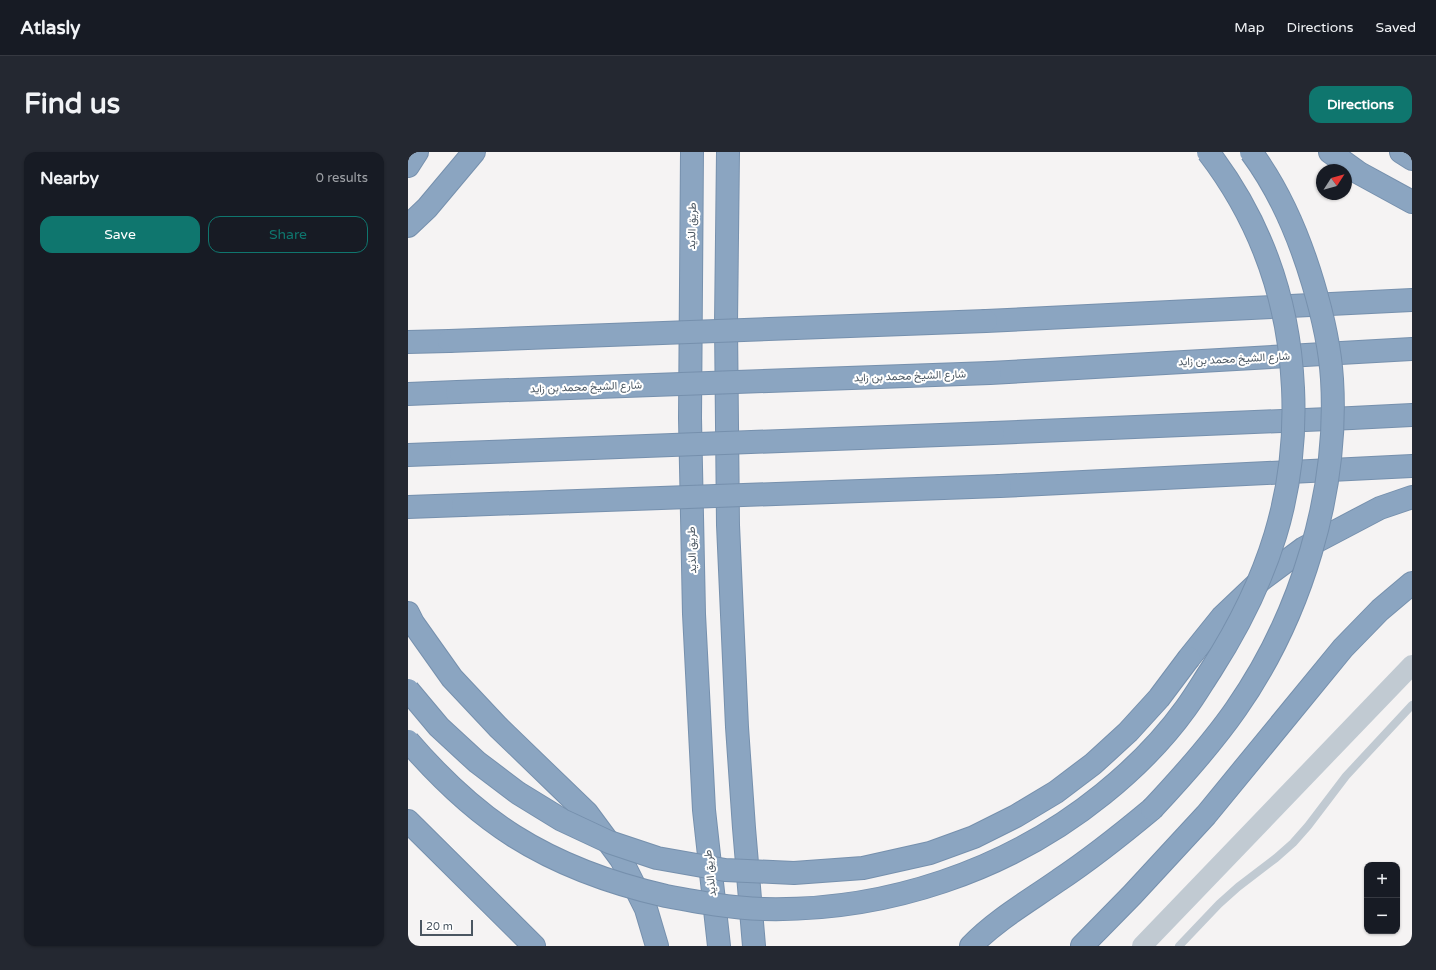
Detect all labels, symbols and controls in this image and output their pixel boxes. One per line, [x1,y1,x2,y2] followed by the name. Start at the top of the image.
[20,17,80,39] text: Atlasly
[1234,19,1265,36] text: Map
[1287,19,1354,36] text: Directions
[1376,19,1416,36] text: Saved
[1309,86,1412,123] button: Directions
[24,87,120,121] text: Find us
[1316,164,1352,200] north arrow
[40,168,99,189] text: Nearby
[316,170,368,186] text: 0 results
[685,202,699,250] street label: طريق الذيد
[40,216,200,253] button: Save
[208,216,368,253] button: Share
[1178,350,1291,369] street label: شارع الشيخ محمد بن زايد
[854,368,967,385] street label: شارع الشيخ محمد بن زايد
[530,379,643,396] street label: شارع الشيخ محمد بن زايد
[685,526,699,574] street label: طريق الذيد
[701,849,719,897] street label: طريق الذيد
[1364,862,1400,934] map controls
[1364,862,1400,898] button: +
[1364,898,1400,934] button: −
[420,918,473,937] scale bar
[426,920,453,933] text: 20 m

